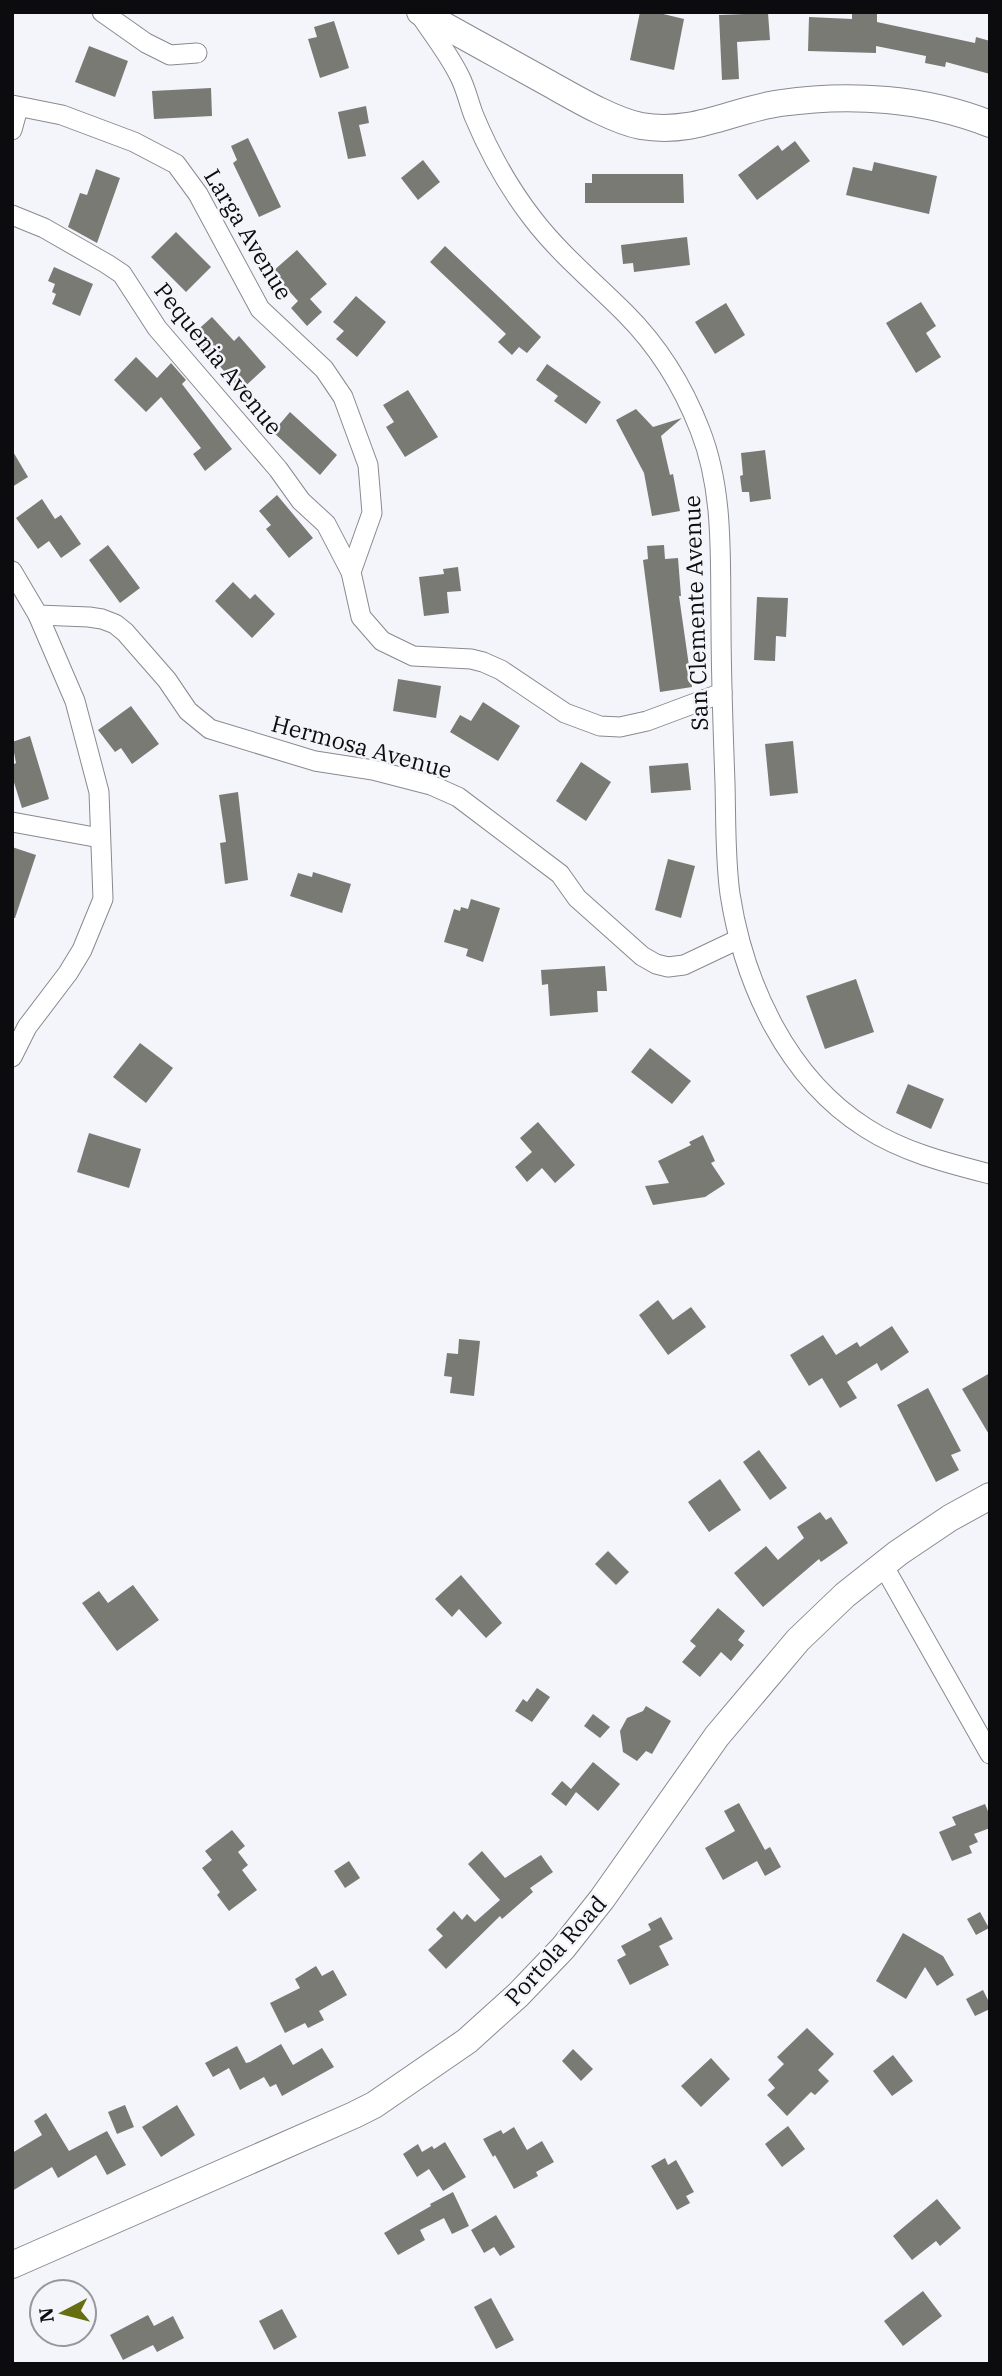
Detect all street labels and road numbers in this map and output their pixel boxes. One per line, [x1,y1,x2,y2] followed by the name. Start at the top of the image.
[198,163,300,305] street label: Larga Avenue
[148,276,290,440] street label: Pequenia Avenue
[676,495,714,731] street label: San Clemente Avenue
[269,708,455,784] street label: Hermosa Avenue
[498,1889,612,2011] street label: Portola Road

